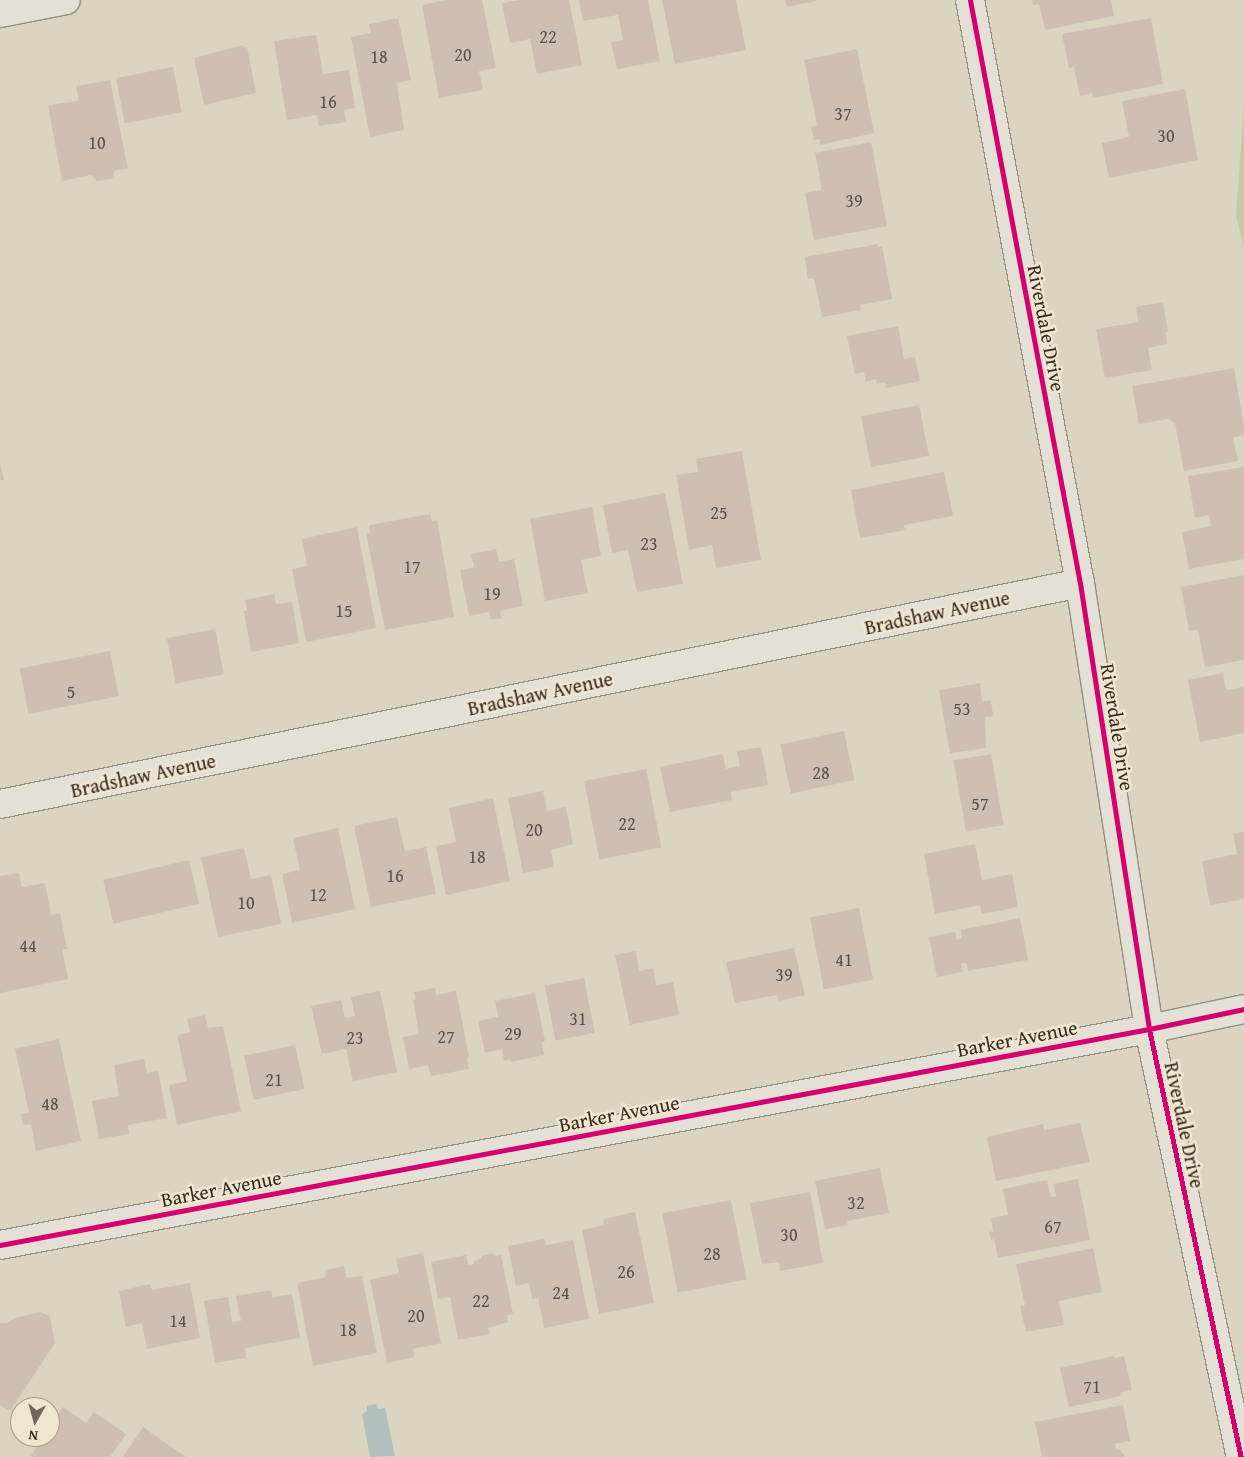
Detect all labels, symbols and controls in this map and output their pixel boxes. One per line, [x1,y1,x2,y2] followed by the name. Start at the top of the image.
[539,26,557,48] house number: 22
[454,44,472,66] house number: 20
[370,46,388,68] house number: 18
[319,91,337,113] house number: 16
[834,103,852,125] house number: 37
[1157,125,1175,147] house number: 30
[88,132,106,154] house number: 10
[845,190,863,212] house number: 39
[1023,263,1071,393] street label: Riverdale Drive
[710,502,728,524] house number: 25
[640,533,658,555] house number: 23
[403,556,421,578] house number: 17
[483,583,501,605] house number: 19
[862,585,1012,639] street label: Bradshaw Avenue
[335,600,353,622] house number: 15
[1096,662,1140,792] street label: Riverdale Drive
[465,666,615,720] street label: Bradshaw Avenue
[67,681,75,703] house number: 5
[953,698,971,720] house number: 53
[68,748,218,802] street label: Bradshaw Avenue
[812,762,830,784] house number: 28
[971,793,989,815] house number: 57
[618,813,636,835] house number: 22
[525,819,543,841] house number: 20
[468,846,486,868] house number: 18
[386,865,404,887] house number: 16
[309,884,327,906] house number: 12
[237,892,255,914] house number: 10
[19,935,37,957] house number: 44
[835,949,853,971] house number: 41
[775,964,793,986] house number: 39
[569,1008,587,1030] house number: 31
[955,1015,1079,1061] street label: Barker Avenue
[504,1023,522,1045] house number: 29
[437,1026,455,1048] house number: 27
[346,1027,364,1049] house number: 23
[1160,1060,1210,1190] street label: Riverdale Drive
[265,1069,283,1091] house number: 21
[557,1090,681,1136] street label: Barker Avenue
[41,1093,59,1115] house number: 48
[159,1165,283,1211] street label: Barker Avenue
[847,1192,865,1214] house number: 32
[1044,1216,1062,1238] house number: 67
[780,1224,798,1246] house number: 30
[703,1243,721,1265] house number: 28
[617,1261,635,1283] house number: 26
[552,1282,570,1304] house number: 24
[472,1290,490,1312] house number: 22
[407,1305,425,1327] house number: 20
[169,1310,187,1332] house number: 14
[339,1319,357,1341] house number: 18
[1083,1376,1101,1398] house number: 71
[10,1397,60,1447] north arrow
[27,1425,39,1446] text: N

